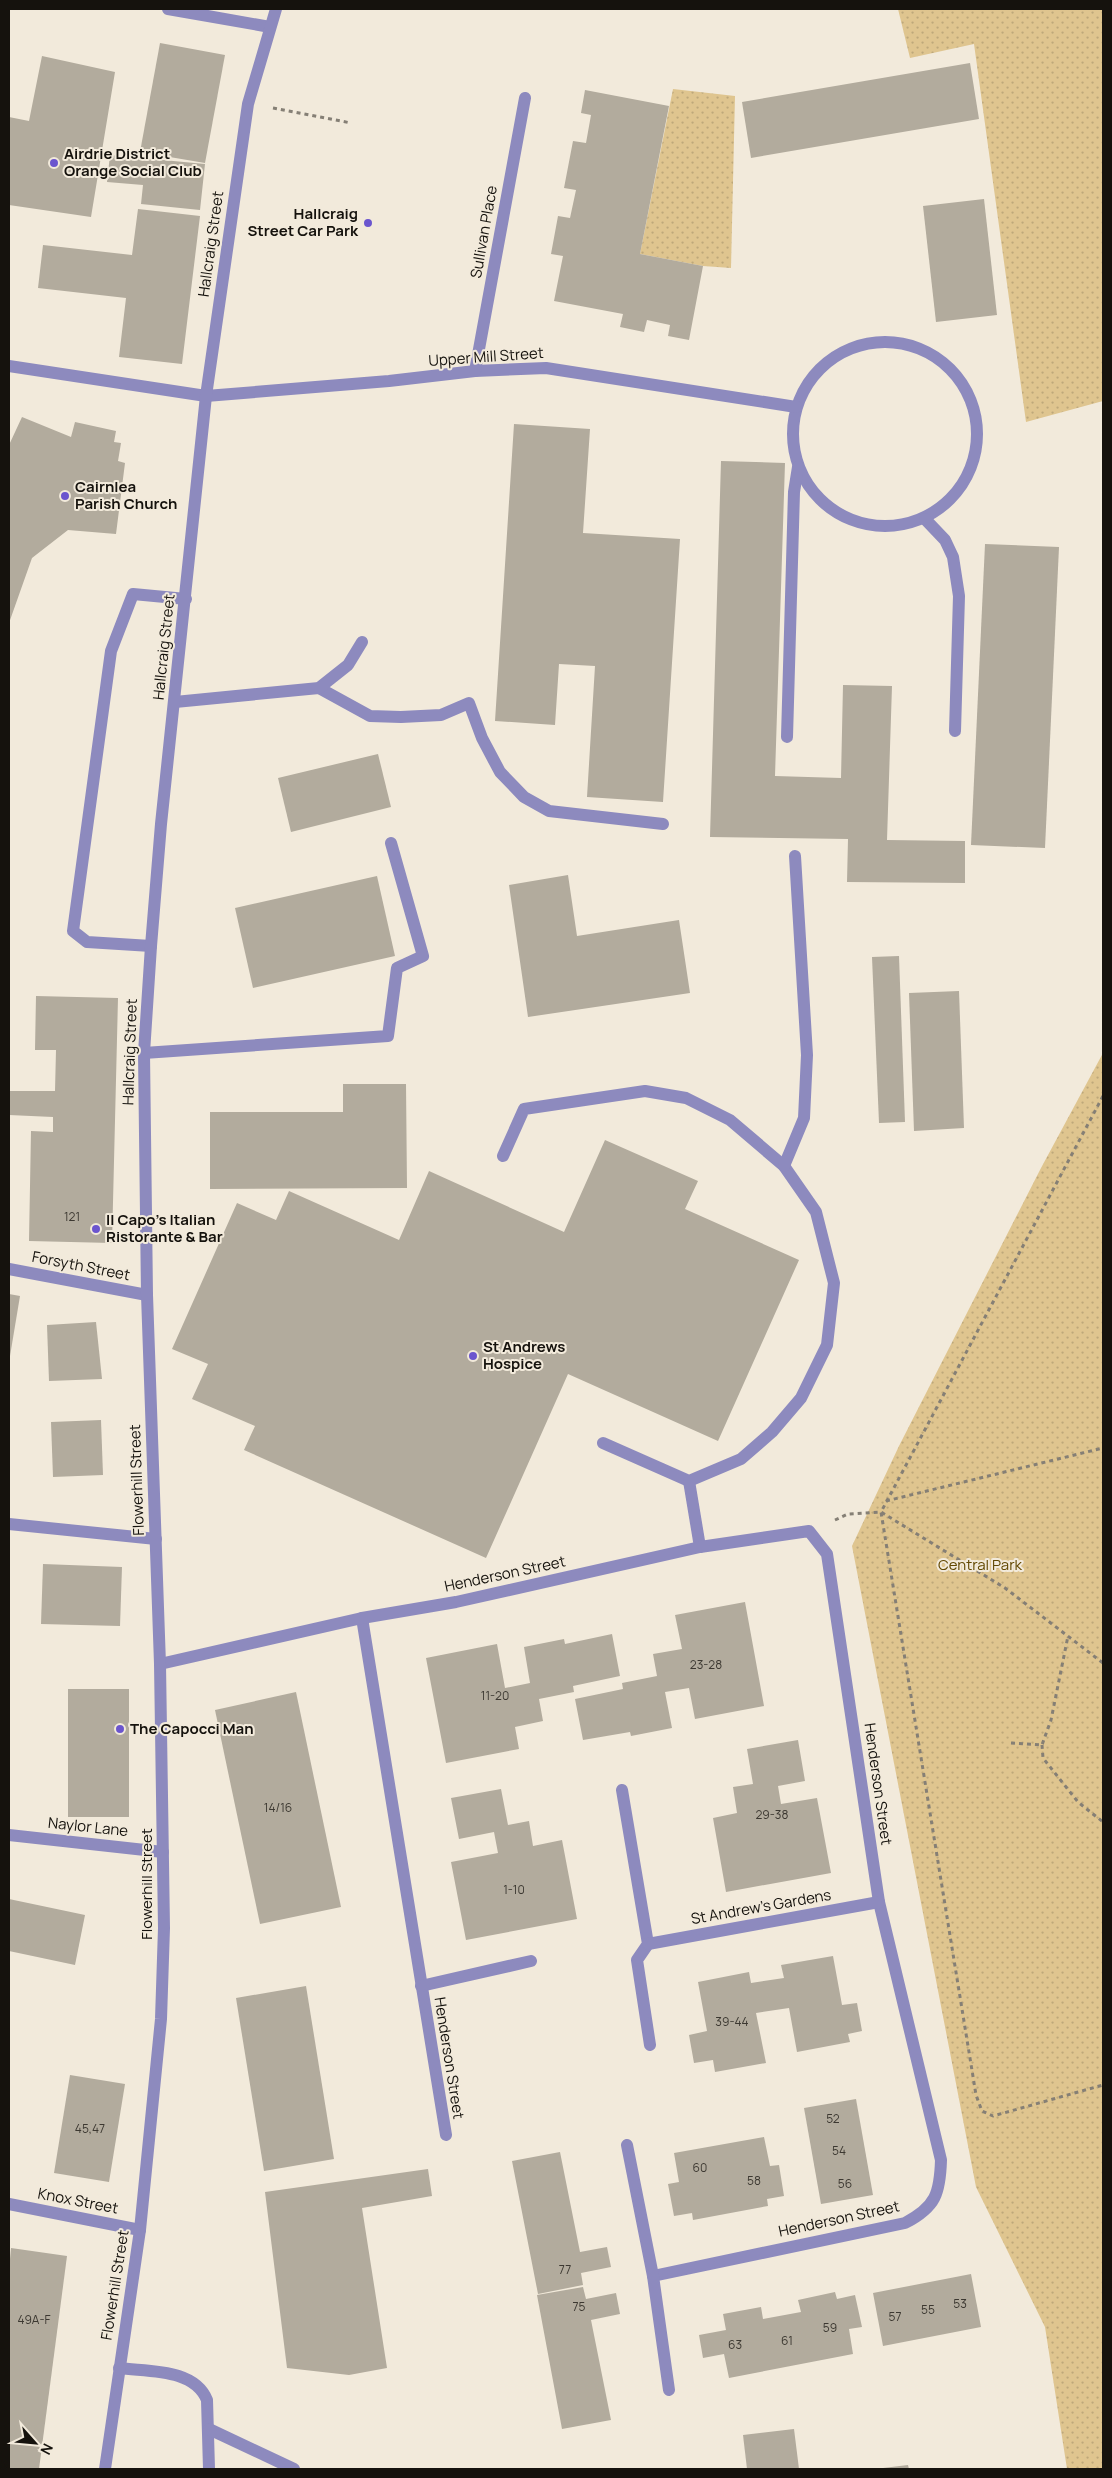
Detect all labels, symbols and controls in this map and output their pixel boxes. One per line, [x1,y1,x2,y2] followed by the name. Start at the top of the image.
[64,143,202,181] place label: Airdrie District Orange Social Club
[48,157,60,169] marker: Airdrie District Orange Social Club
[465,184,502,280] street label: Sullivan Place
[193,190,228,298] street label: Hallcraig Street
[247,203,359,241] place label: Hallcraig Street Car Park
[362,217,374,229] marker: Hallcraig Street Car Park
[428,342,544,371] street label: Upper Mill Street
[75,476,177,514] place label: Cairnlea Parish Church
[59,490,71,502] marker: Cairnlea Parish Church
[147,593,180,701] street label: Hallcraig Street
[117,998,142,1106] street label: Hallcraig Street
[64,1208,80,1225] house number: 121
[106,1209,223,1247] place label: Il Capo's Italian Ristorante & Bar
[90,1223,102,1235] marker: Il Capo's Italian Ristorante & Bar
[30,1246,132,1285] street label: Forsyth Street
[483,1336,565,1374] place label: St Andrews Hospice
[467,1350,479,1362] marker: St Andrews Hospice
[124,1424,149,1536] street label: Flowerhill Street
[442,1550,567,1597] street label: Henderson Street
[938,1554,1023,1575] park label: Central Park
[690,1656,722,1673] house number: 23-28
[481,1687,509,1704] house number: 11-20
[130,1718,254,1739] place label: The Capocci Man
[860,1721,897,1846] street label: Henderson Street
[114,1723,126,1735] marker: The Capocci Man
[264,1799,292,1816] house number: 14/16
[756,1806,788,1823] house number: 29-38
[47,1812,129,1841] street label: Naylor Lane
[136,1828,157,1940] street label: Flowerhill Street
[503,1881,525,1898] house number: 1-10
[689,1884,833,1929] street label: St Andrew's Gardens
[429,1995,469,2120] street label: Henderson Street
[715,2013,749,2030] house number: 39-44
[826,2110,840,2127] house number: 52
[75,2120,105,2137] house number: 45,47
[832,2142,846,2159] house number: 54
[693,2159,707,2176] house number: 60
[747,2172,761,2189] house number: 58
[838,2175,852,2192] house number: 56
[36,2182,120,2219] street label: Knox Street
[776,2195,901,2242] street label: Henderson Street
[95,2228,134,2342] street label: Flowerhill Street
[559,2261,571,2278] house number: 77
[953,2295,967,2312] house number: 53
[573,2298,586,2315] house number: 75
[921,2301,935,2318] house number: 55
[889,2308,901,2325] house number: 57
[17,2311,51,2328] house number: 49A-F
[823,2319,837,2336] house number: 59
[781,2332,793,2349] house number: 61
[728,2336,742,2353] house number: 63
[10,2418,60,2468] north arrow
[36,2440,58,2458] text: N

